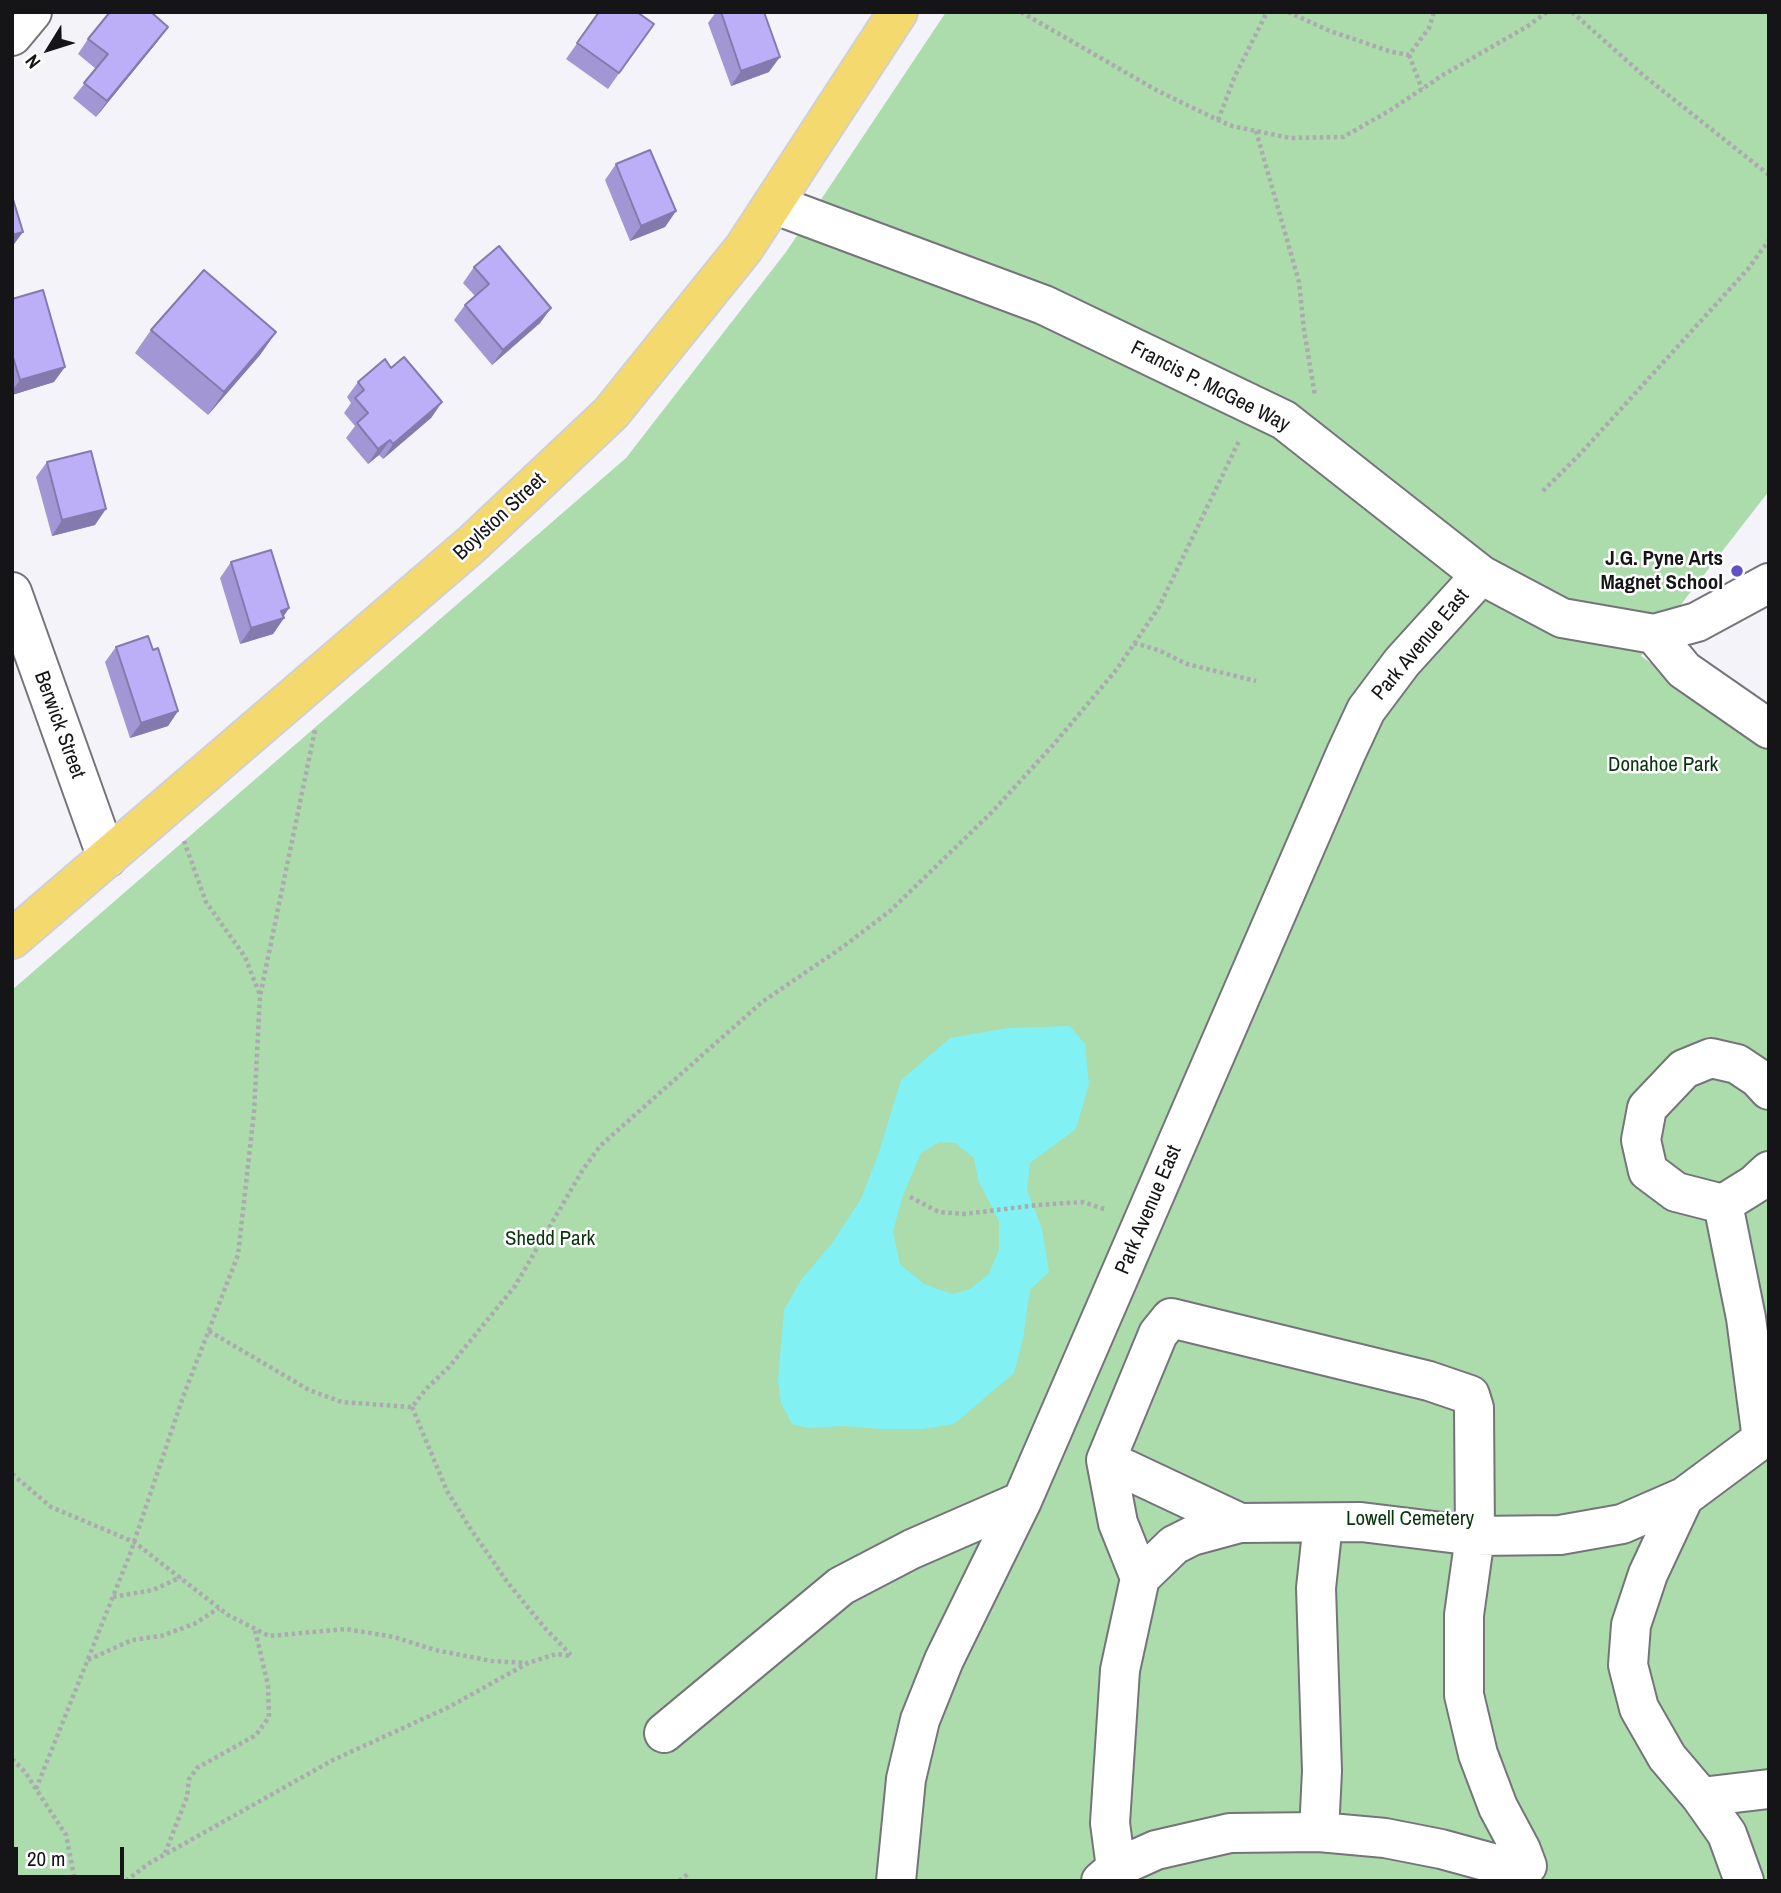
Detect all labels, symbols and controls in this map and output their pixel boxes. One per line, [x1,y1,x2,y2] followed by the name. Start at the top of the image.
[14,14,84,84] north arrow
[19,49,46,74] text: N
[1126,336,1294,438] street label: Francis P. McGee Way
[449,468,551,566] street label: Boylston Street
[1601,546,1723,596] place label: J.G. Pyne Arts Magnet School
[1729,563,1745,579] marker: J.G. Pyne Arts Magnet School
[1367,584,1475,706] street label: Park Avenue East
[28,668,90,782] street label: Berwick Street
[1608,752,1718,778] park label: Donahoe Park
[1111,1142,1187,1278] street label: Park Avenue East
[505,1226,595,1252] park label: Shedd Park
[1346,1506,1474,1532] park label: Lowell Cemetery
[18,1834,128,1878] scale bar
[27,1844,65,1873] text: 20 m

